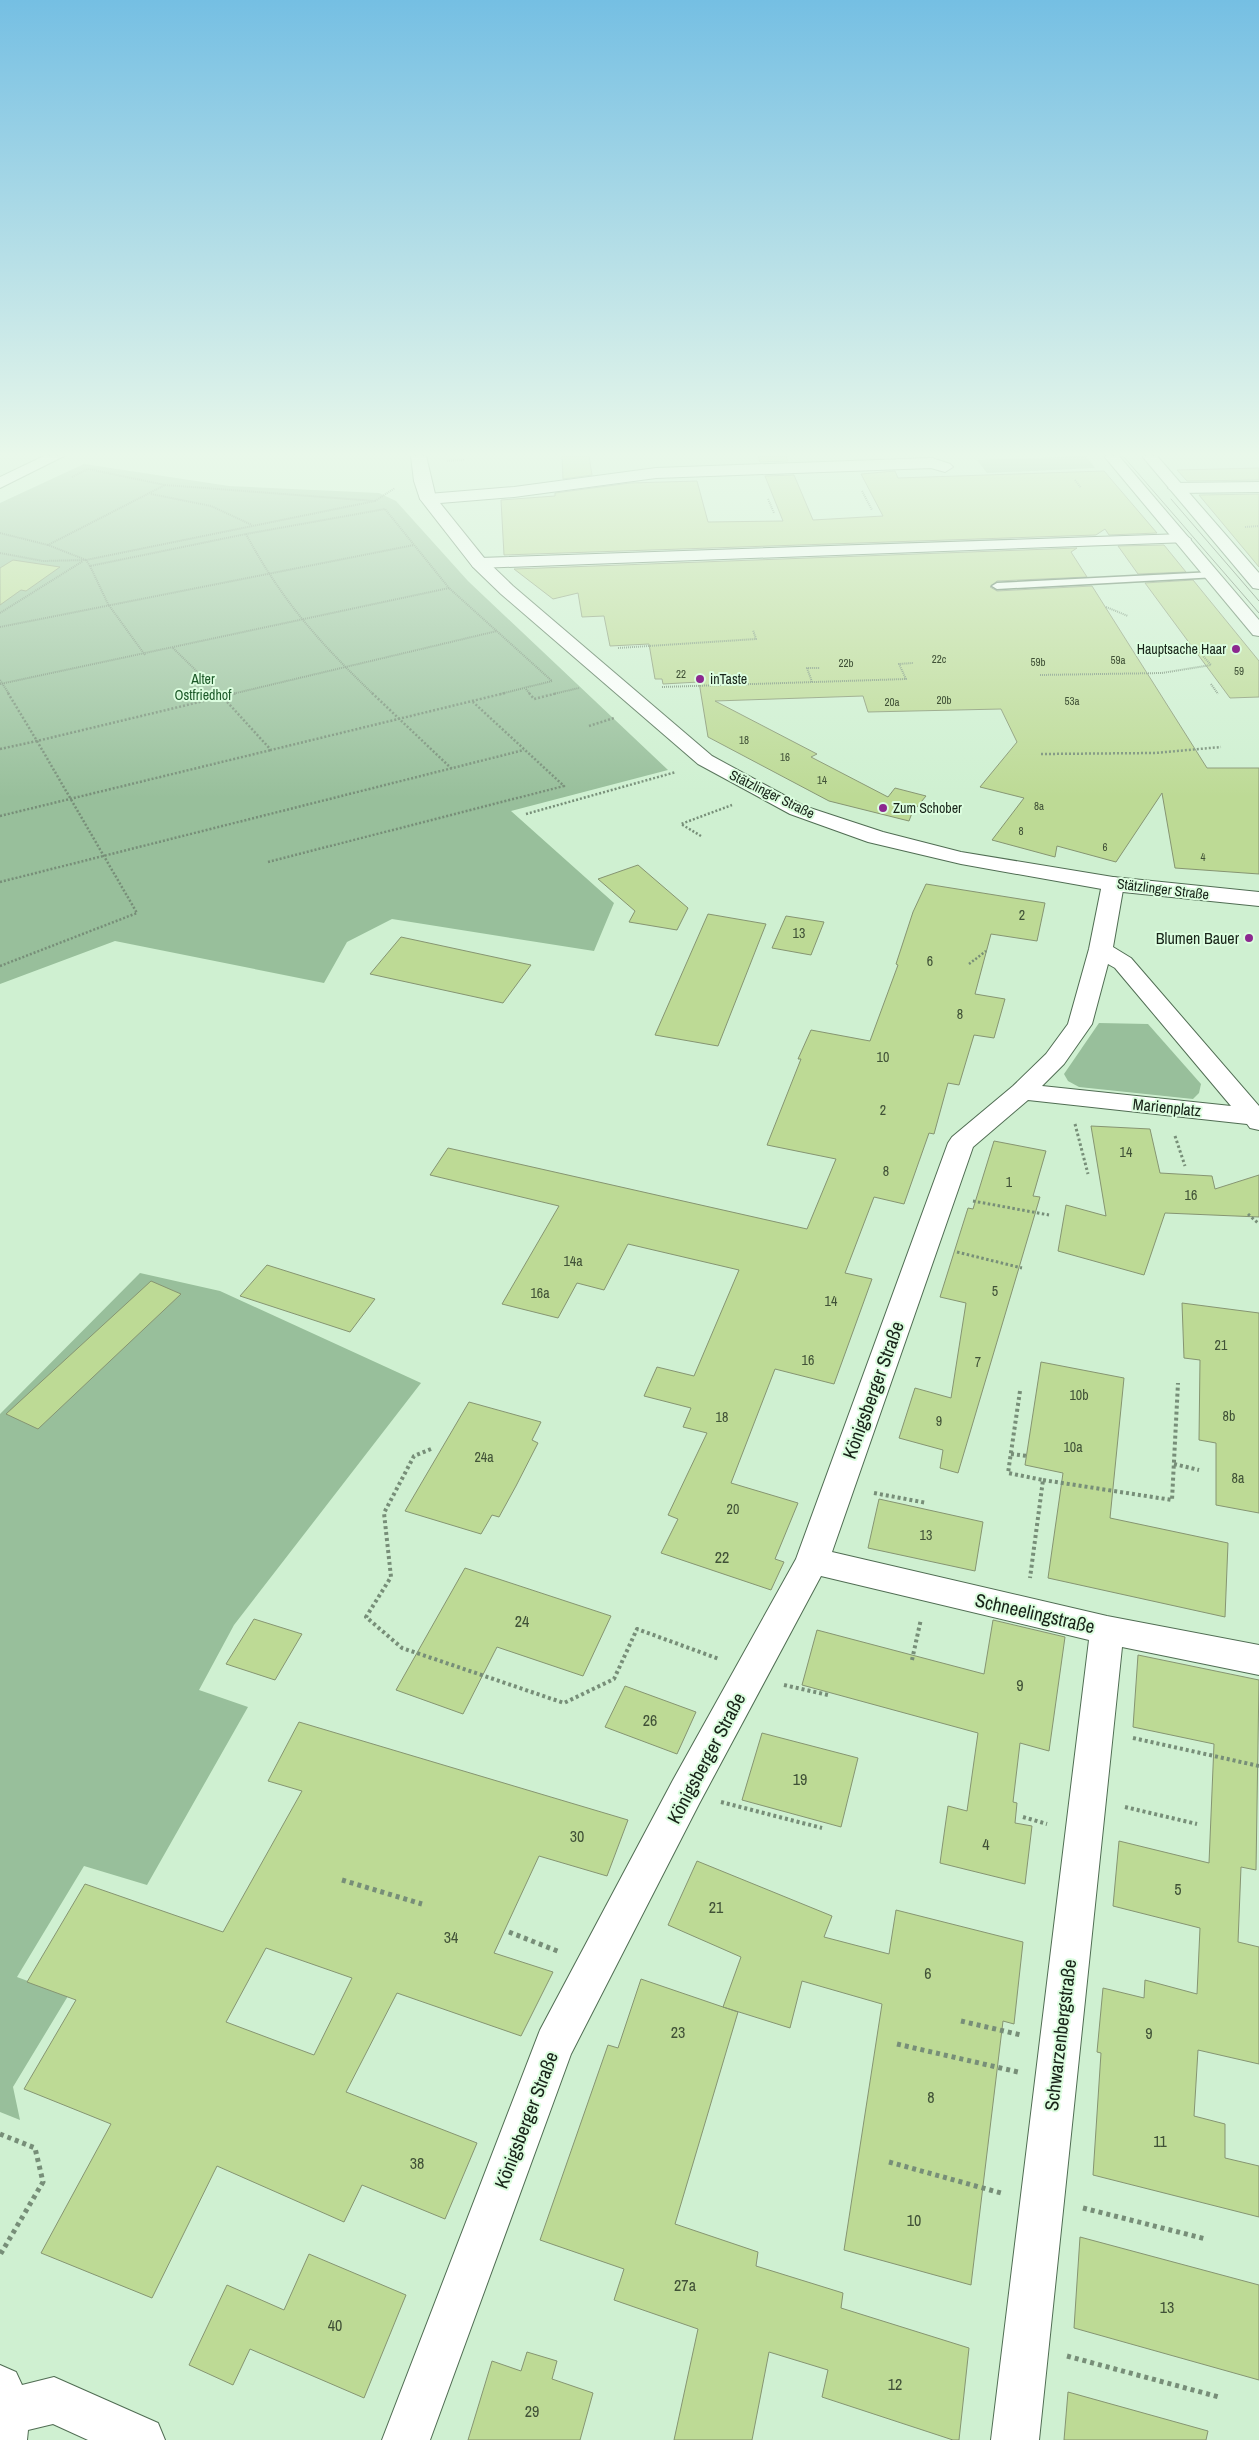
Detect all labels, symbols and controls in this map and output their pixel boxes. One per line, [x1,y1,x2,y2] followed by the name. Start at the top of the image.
[1137,640,1226,658] place label: Hauptsache Haar
[1230,643,1242,655] marker: Hauptsache Haar
[932,652,947,666] house number: 22c
[1110,653,1126,667] house number: 59a
[1030,655,1046,669] house number: 59b
[838,656,854,670] house number: 22b
[1234,664,1244,678] house number: 59
[676,667,686,681] house number: 22
[175,670,232,704] park label: Alter Ostfriedhof
[710,670,747,688] place label: inTaste
[694,673,706,685] marker: inTaste
[936,693,952,707] house number: 20b
[1064,694,1080,708] house number: 53a
[884,695,900,709] house number: 20a
[739,733,749,747] house number: 18
[780,750,790,764] house number: 16
[726,766,818,822] street label: Stätzlinger Straße
[817,773,827,787] house number: 14
[893,799,962,817] place label: Zum Schober
[1034,799,1044,813] house number: 8a
[877,802,889,814] marker: Zum Schober
[1018,824,1024,838] house number: 8
[1102,840,1108,854] house number: 6
[1200,850,1206,864] house number: 4
[1116,874,1210,904] street label: Stätzlinger Straße
[1019,906,1025,924] house number: 2
[793,924,805,942] house number: 13
[1156,927,1240,949] place label: Blumen Bauer
[1243,932,1255,944] marker: Blumen Bauer
[927,952,933,970] house number: 6
[957,1005,963,1023] house number: 8
[877,1048,889,1066] house number: 10
[1132,1092,1203,1122] street label: Marienplatz
[880,1101,886,1119] house number: 2
[1120,1143,1133,1161] house number: 14
[883,1162,889,1180] house number: 8
[1006,1173,1013,1191] house number: 1
[1185,1186,1197,1204] house number: 16
[563,1252,583,1270] house number: 14a
[992,1282,998,1300] house number: 5
[530,1284,550,1302] house number: 16a
[825,1292,838,1310] house number: 14
[836,1318,910,1462] street label: Königsberger Straße
[1215,1336,1228,1354] house number: 21
[802,1351,814,1369] house number: 16
[975,1353,981,1371] house number: 7
[1069,1386,1089,1404] house number: 10b
[1223,1407,1235,1425] house number: 8b
[716,1408,728,1426] house number: 18
[936,1412,942,1430] house number: 9
[1063,1438,1083,1456] house number: 10a
[474,1448,494,1466] house number: 24a
[1232,1469,1245,1487] house number: 8a
[727,1500,739,1518] house number: 20
[920,1526,932,1544] house number: 13
[715,1546,729,1568] house number: 22
[973,1587,1097,1639] street label: Schneelingstraße
[515,1610,529,1632] house number: 24
[1016,1674,1024,1696] house number: 9
[661,1688,751,1828] street label: Königsberger Straße
[643,1709,657,1731] house number: 26
[793,1768,807,1790] house number: 19
[570,1825,584,1847] house number: 30
[982,1833,990,1855] house number: 4
[1174,1878,1182,1900] house number: 5
[709,1896,724,1918] house number: 21
[444,1926,458,1948] house number: 34
[1038,1958,1082,2112] street label: Schwarzenbergstraße
[924,1962,932,1984] house number: 6
[671,2021,685,2043] house number: 23
[1145,2022,1153,2044] house number: 9
[488,2048,564,2192] street label: Königsberger Straße
[927,2086,935,2108] house number: 8
[1153,2130,1168,2152] house number: 11
[410,2152,424,2174] house number: 38
[907,2209,921,2231] house number: 10
[674,2274,697,2296] house number: 27a
[1160,2296,1174,2318] house number: 13
[328,2314,342,2336] house number: 40
[888,2373,902,2395] house number: 12
[525,2400,539,2422] house number: 29

